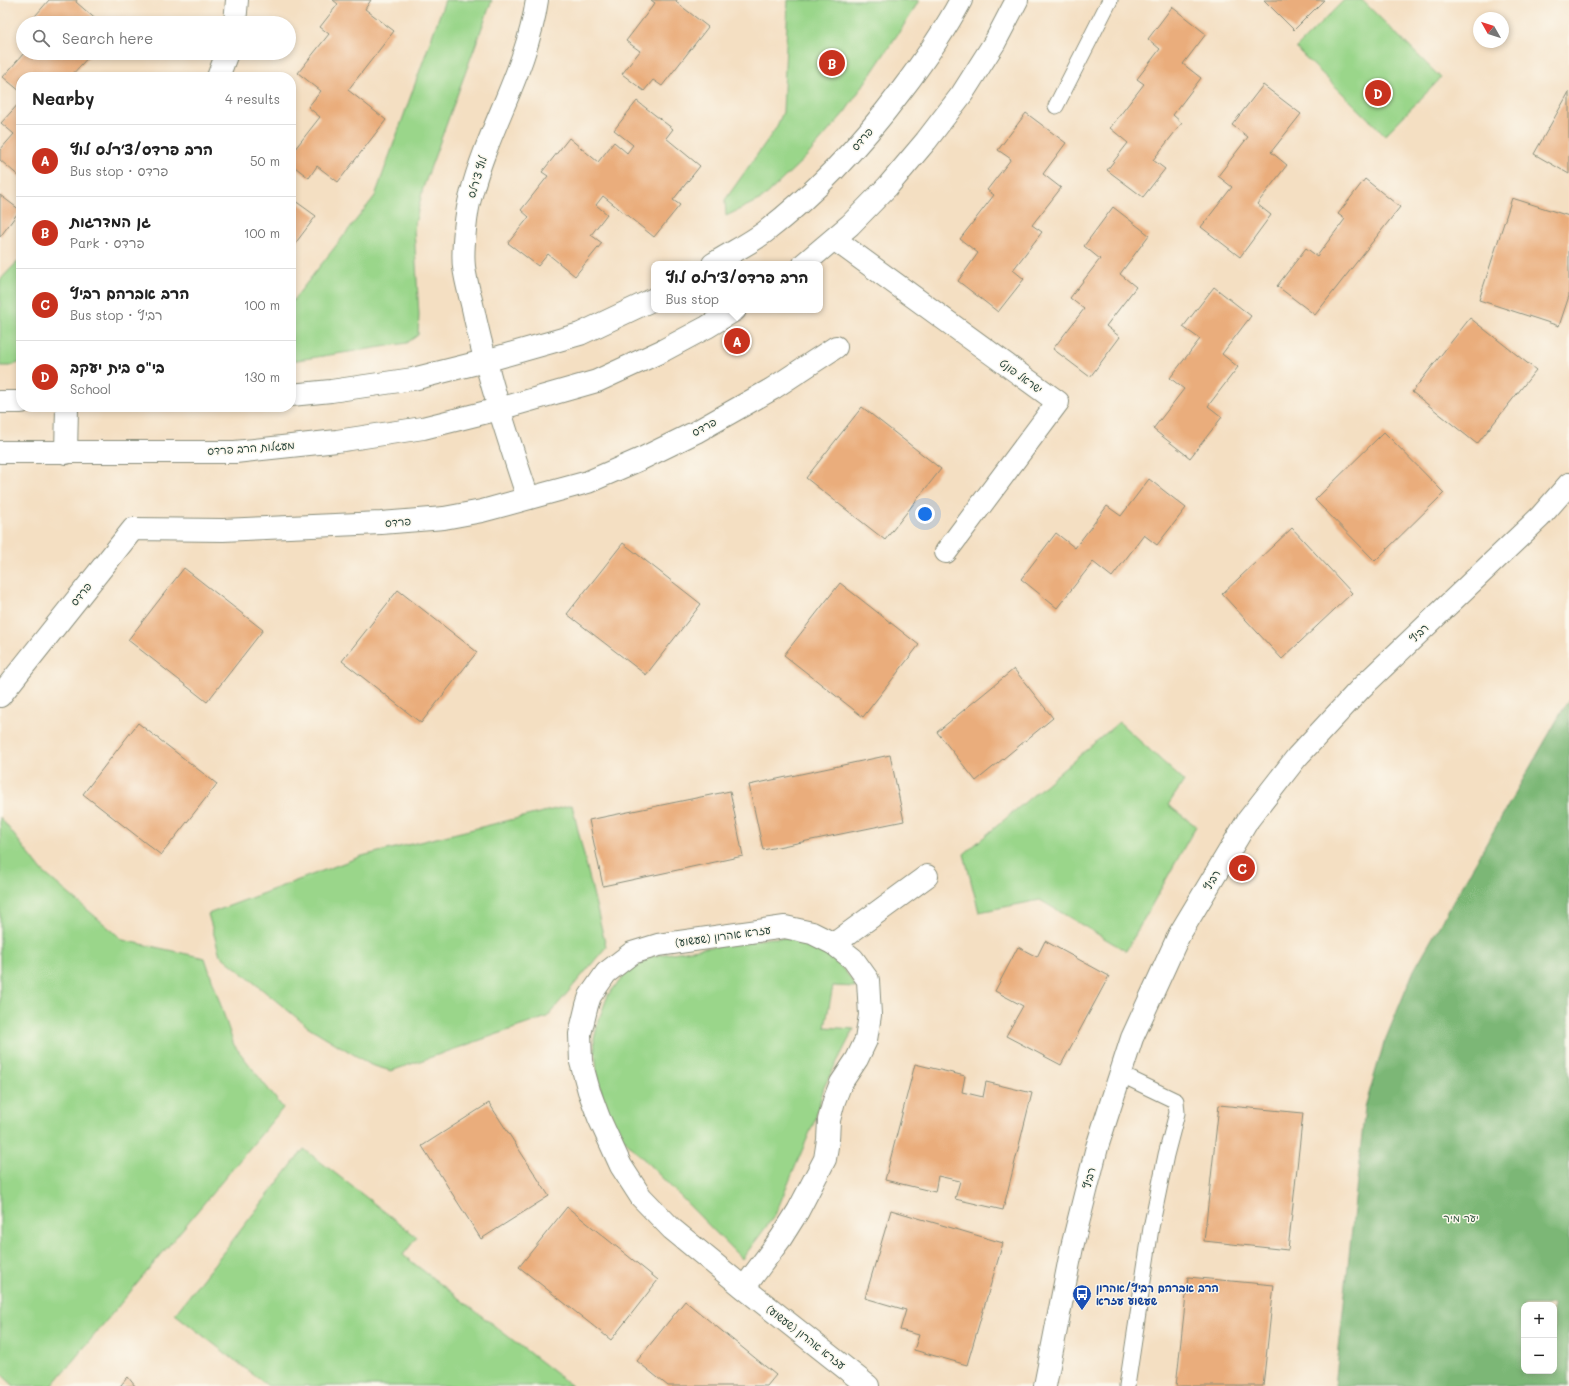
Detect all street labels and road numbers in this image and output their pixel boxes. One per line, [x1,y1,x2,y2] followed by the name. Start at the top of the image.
[847,124,876,153] street label: פרדס
[463,153,490,200] street label: לוץ צ'רלס
[997,355,1046,396] street label: ישראל פונט
[689,414,719,439] street label: פרדס
[207,437,295,458] street label: מעגלות הרב פרדס
[384,513,412,530] street label: פרדס
[67,579,95,609] street label: פרדס
[1406,620,1431,645] street label: רביץ
[1200,867,1223,893] street label: רביץ
[674,921,772,950] street label: עזרא אהרון (שעשוע)
[1079,1166,1098,1190] street label: רביץ
[764,1301,849,1373] street label: עזרא אהרון (שעשוע)

